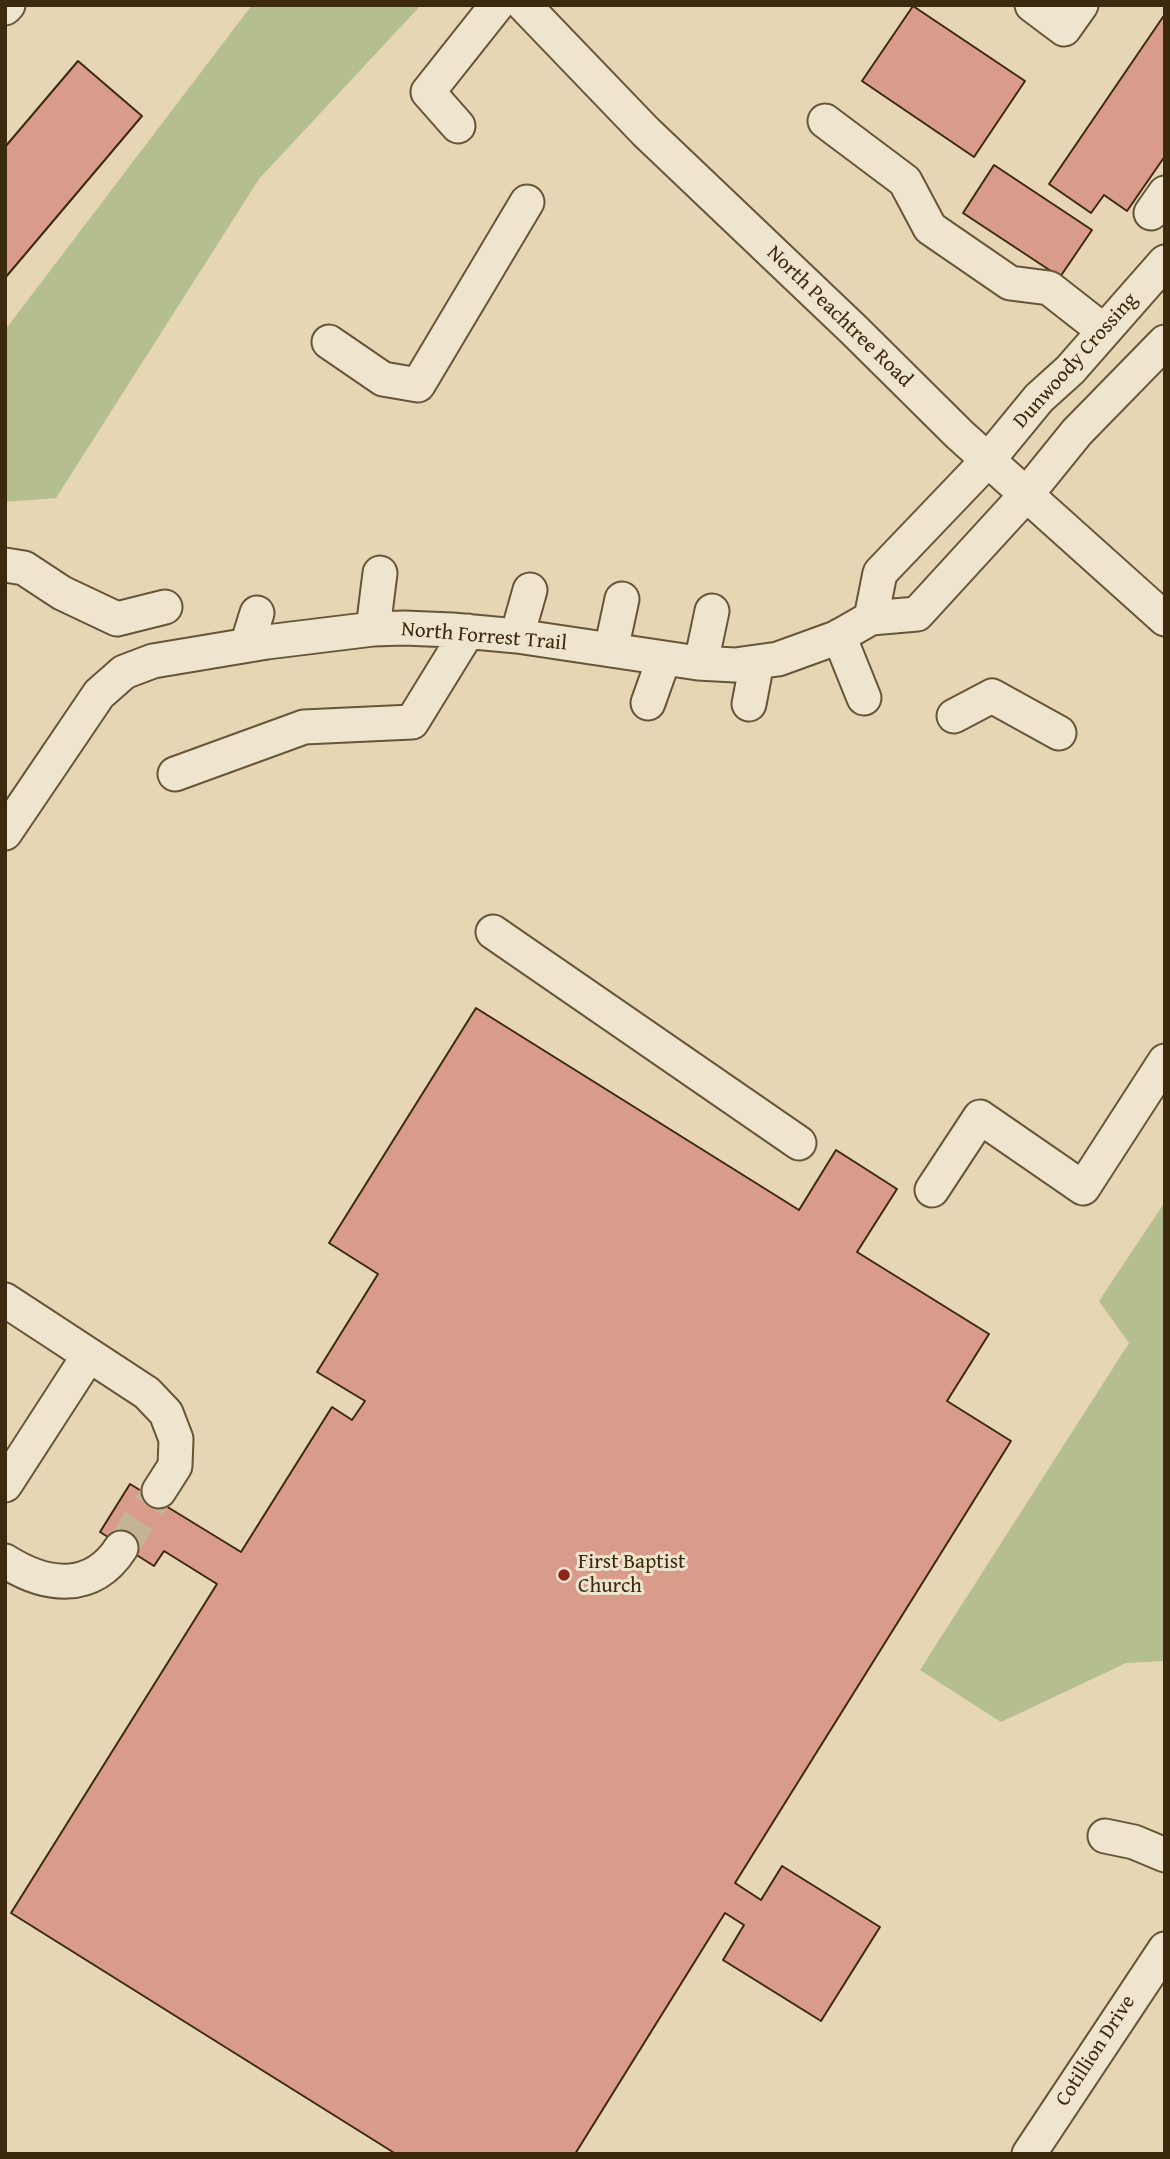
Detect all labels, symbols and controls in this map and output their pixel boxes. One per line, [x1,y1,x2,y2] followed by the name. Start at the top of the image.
[761,241,917,393] street label: North Peachtree Road
[1009,288,1143,434] street label: Dunwoody Crossing
[400,617,568,657] street label: North Forrest Trail
[578,1550,685,1600] place label: First Baptist Church
[556,1567,572,1583] marker: First Baptist Church
[1051,1991,1141,2111] street label: Cotillion Drive

